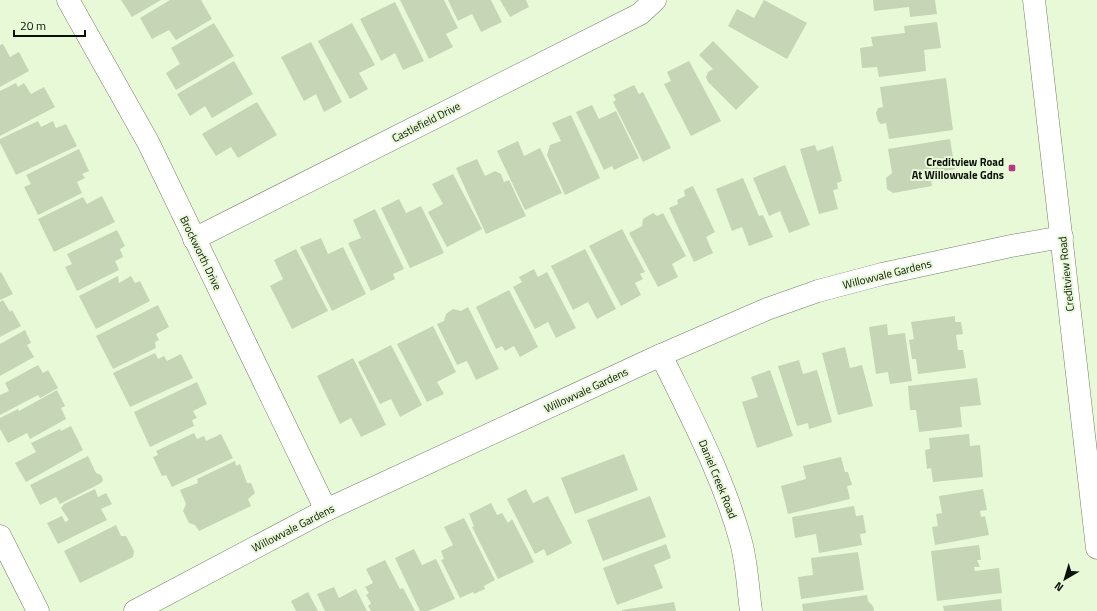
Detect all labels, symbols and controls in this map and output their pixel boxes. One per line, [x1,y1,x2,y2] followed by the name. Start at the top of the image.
[14,12,85,38] scale bar
[20,16,46,35] text: 20 m
[389,98,463,146] street label: Castlefield Drive
[912,154,1004,183] place label: Creditview Road At Willowvale Gdns
[1007,163,1017,173] marker: Creditview Road At Willowvale Gdns
[176,213,226,293] street label: Brockworth Drive
[1054,236,1078,312] street label: Creditview Road
[841,255,933,293] street label: Willowvale Gardens
[541,364,631,416] street label: Willowvale Gardens
[695,437,741,521] street label: Daniel Creek Road
[249,500,337,556] street label: Willowvale Gardens
[1045,559,1085,599] north arrow
[1051,578,1067,596] text: N

